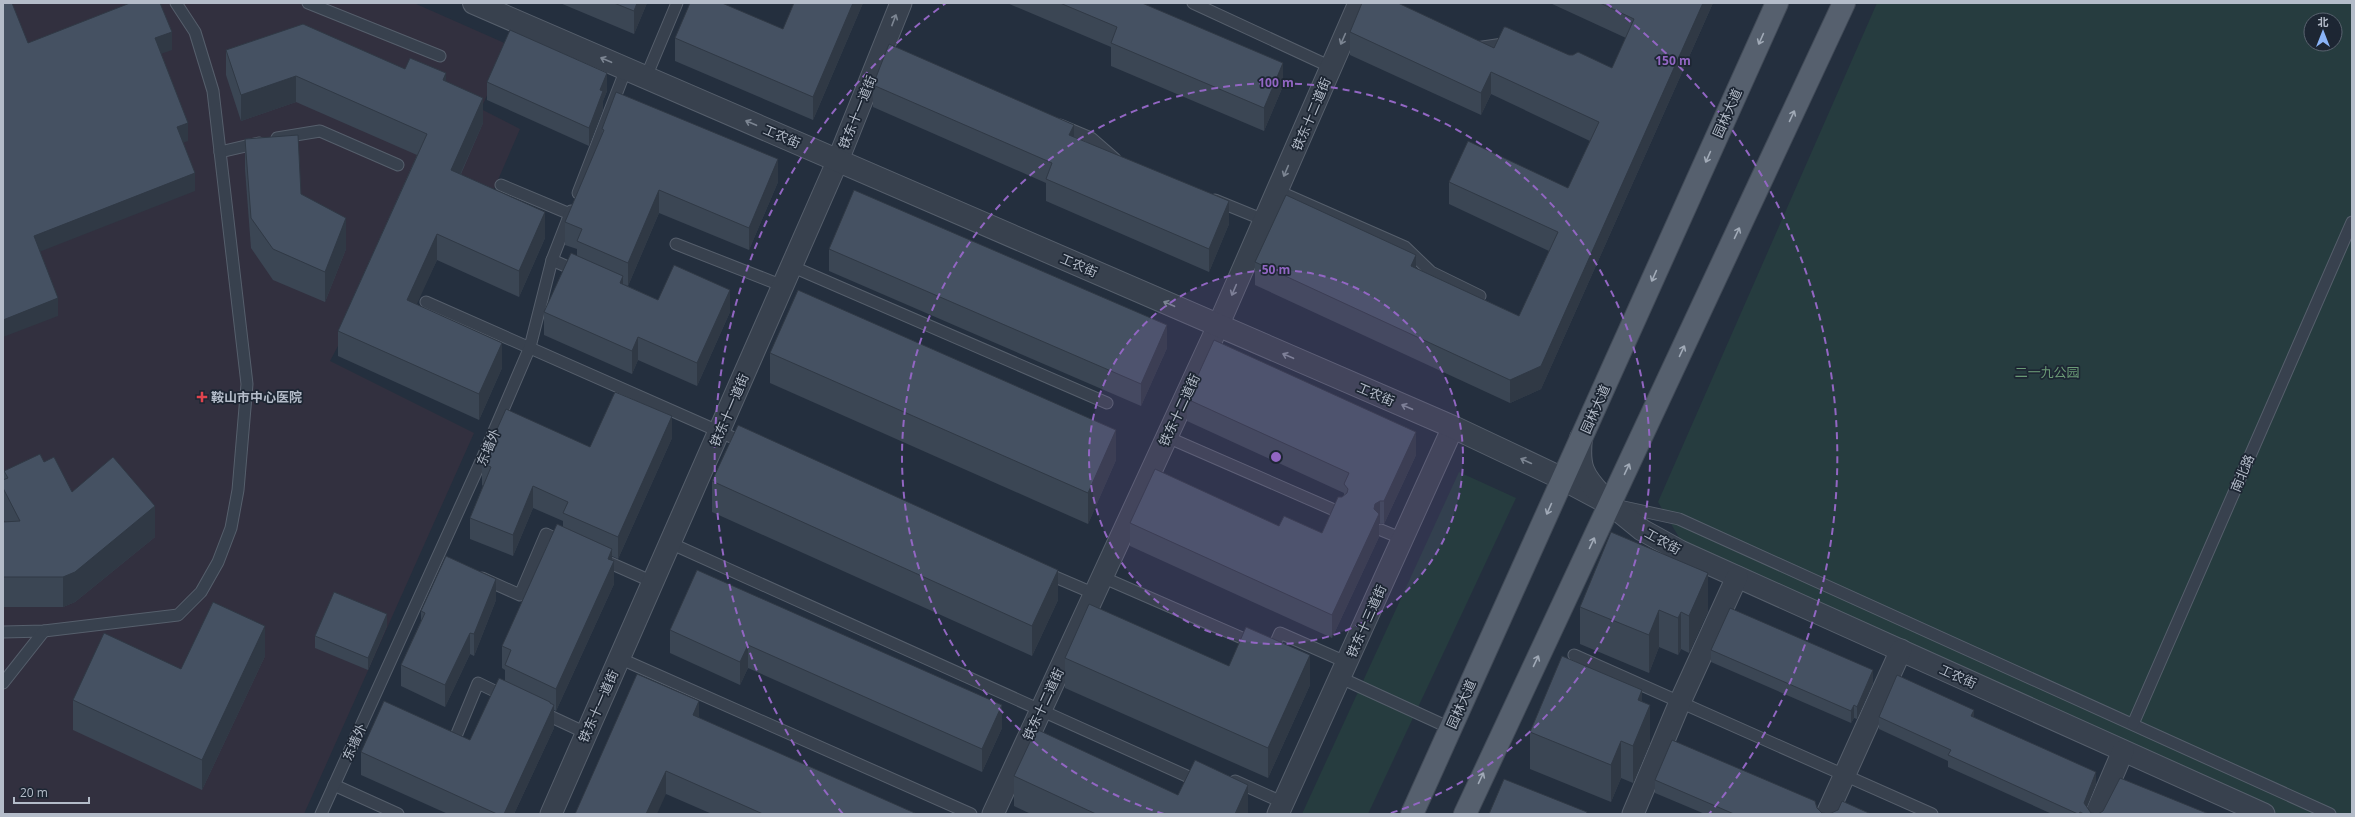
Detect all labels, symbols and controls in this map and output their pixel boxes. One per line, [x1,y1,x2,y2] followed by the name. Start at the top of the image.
[2303,12,2343,52] north arrow
[2318,14,2329,29] text: 北
[891,15,899,27] one-way arrow
[1339,32,1346,44] one-way arrow
[1757,32,1764,44] one-way arrow
[1655,52,1691,69] text: 150 m
[600,56,612,63] one-way arrow
[834,72,880,152] street label: 铁东十一道街
[1258,74,1294,91] text: 100 m
[1287,75,1335,153] street label: 铁东十二道街
[1708,86,1746,140] street label: 园林大道
[1789,110,1796,122] one-way arrow
[745,118,757,126] one-way arrow
[761,120,803,152] street label: 工农街
[1704,151,1711,163] one-way arrow
[1282,164,1289,176] one-way arrow
[1734,228,1741,240] one-way arrow
[1058,249,1100,281] street label: 工农街
[1262,261,1290,278] text: 50 m
[1650,269,1658,281] one-way arrow
[1230,284,1237,296] one-way arrow
[1163,300,1175,307] one-way arrow
[1679,346,1686,358] one-way arrow
[1283,352,1295,359] one-way arrow
[2014,363,2080,381] park label: 二一九公园
[705,371,753,449] street label: 铁东十一道街
[1154,371,1204,449] street label: 铁东十二道街
[1355,378,1397,410] street label: 工农街
[1576,382,1614,436] street label: 园林大道
[211,388,302,406] place label: 鞍山市中心医院
[196,391,208,403] marker: 鞍山市中心医院
[1402,403,1414,411] one-way arrow
[472,426,504,468] street label: 东墙外
[1269,450,1283,464] centre of rings
[2226,452,2258,494] street label: 南北路
[1520,457,1532,464] one-way arrow
[1624,463,1631,475] one-way arrow
[1545,503,1552,515] one-way arrow
[1642,524,1684,558] street label: 工农街
[1589,538,1596,550] one-way arrow
[1342,582,1390,660] street label: 铁东十三道街
[1533,655,1540,667] one-way arrow
[1937,660,1979,692] street label: 工农街
[1018,665,1068,743] street label: 铁东十二道街
[574,667,622,745] street label: 铁东十一道街
[1442,677,1480,731] street label: 园林大道
[338,721,370,763] street label: 东墙外
[1478,773,1485,785] one-way arrow
[14,779,89,805] scale bar
[20,784,48,801] text: 20 m

